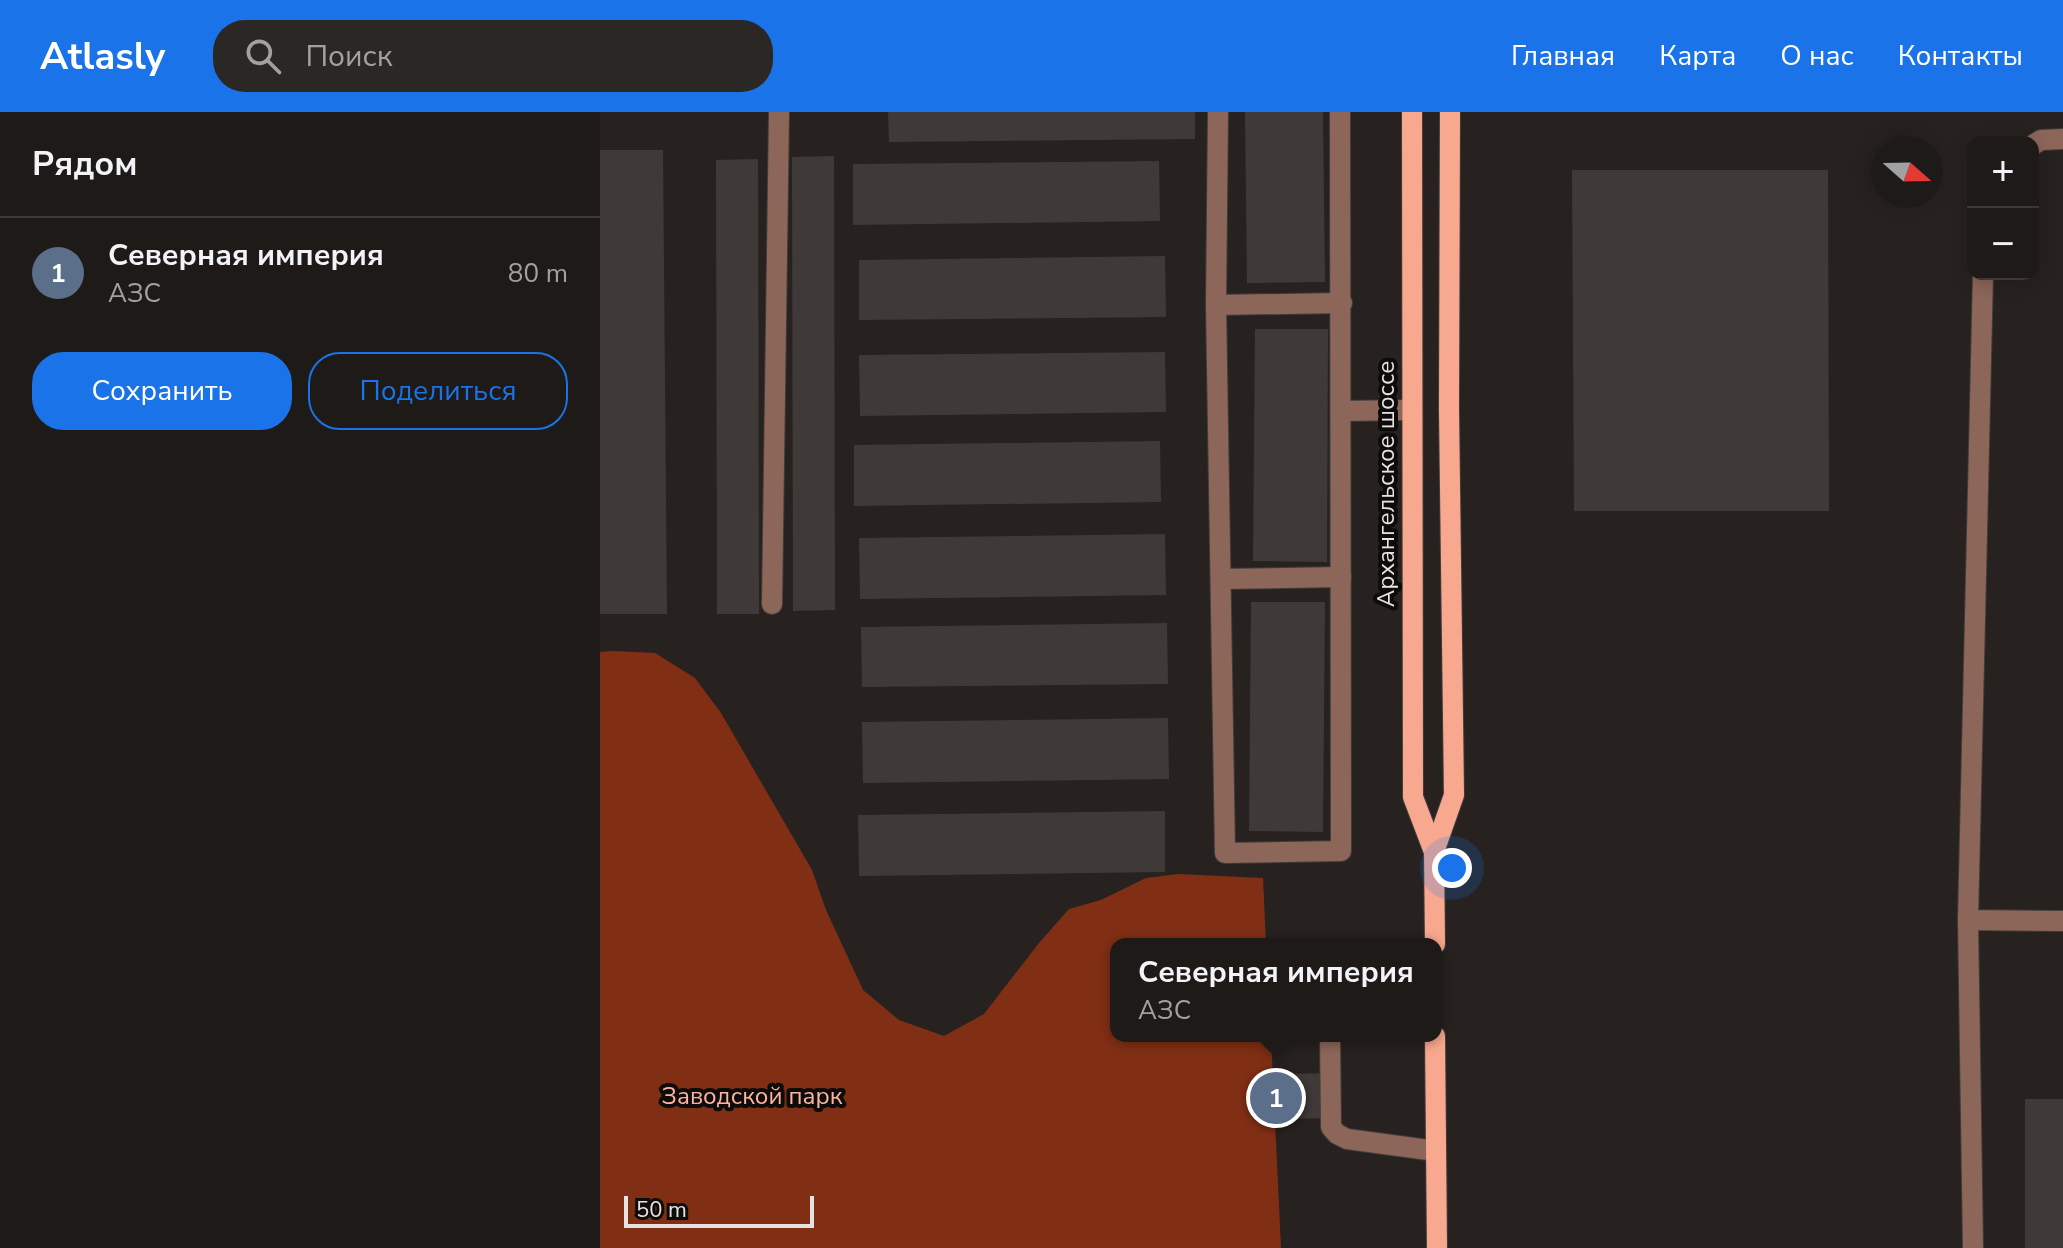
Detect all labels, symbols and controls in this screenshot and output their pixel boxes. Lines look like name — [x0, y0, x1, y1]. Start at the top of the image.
search box — [213, 20, 773, 92]
text: Atlasly — [40, 31, 165, 82]
icon: search — [241, 34, 285, 78]
text: Поиск — [305, 36, 393, 77]
text: Главная — [1511, 37, 1615, 75]
text: Карта — [1659, 37, 1736, 75]
text: О нас — [1780, 37, 1854, 75]
text: Контакты — [1898, 37, 2023, 75]
north arrow — [1871, 136, 1943, 208]
map controls — [1967, 136, 2039, 280]
button: + — [1967, 136, 2039, 208]
text: Рядом — [32, 141, 138, 187]
button: − — [1967, 208, 2039, 280]
text: Северная империя — [108, 235, 384, 276]
text: 1 — [50, 256, 66, 291]
text: 80 m — [508, 256, 568, 291]
text: АЗС — [108, 276, 161, 311]
button: Сохранить — [32, 352, 292, 430]
button: Поделиться — [308, 352, 568, 430]
street label: Архангельское шоссе — [1370, 361, 1402, 607]
your location — [1432, 848, 1472, 888]
popup — [1110, 938, 1442, 1042]
text: Северная империя — [1138, 952, 1414, 993]
text: АЗС — [1138, 993, 1191, 1028]
pin: 1 — [1250, 1068, 1302, 1128]
park label: Заводской парк — [662, 1080, 843, 1112]
scale bar — [624, 1192, 814, 1228]
text: 50 m — [636, 1195, 687, 1225]

